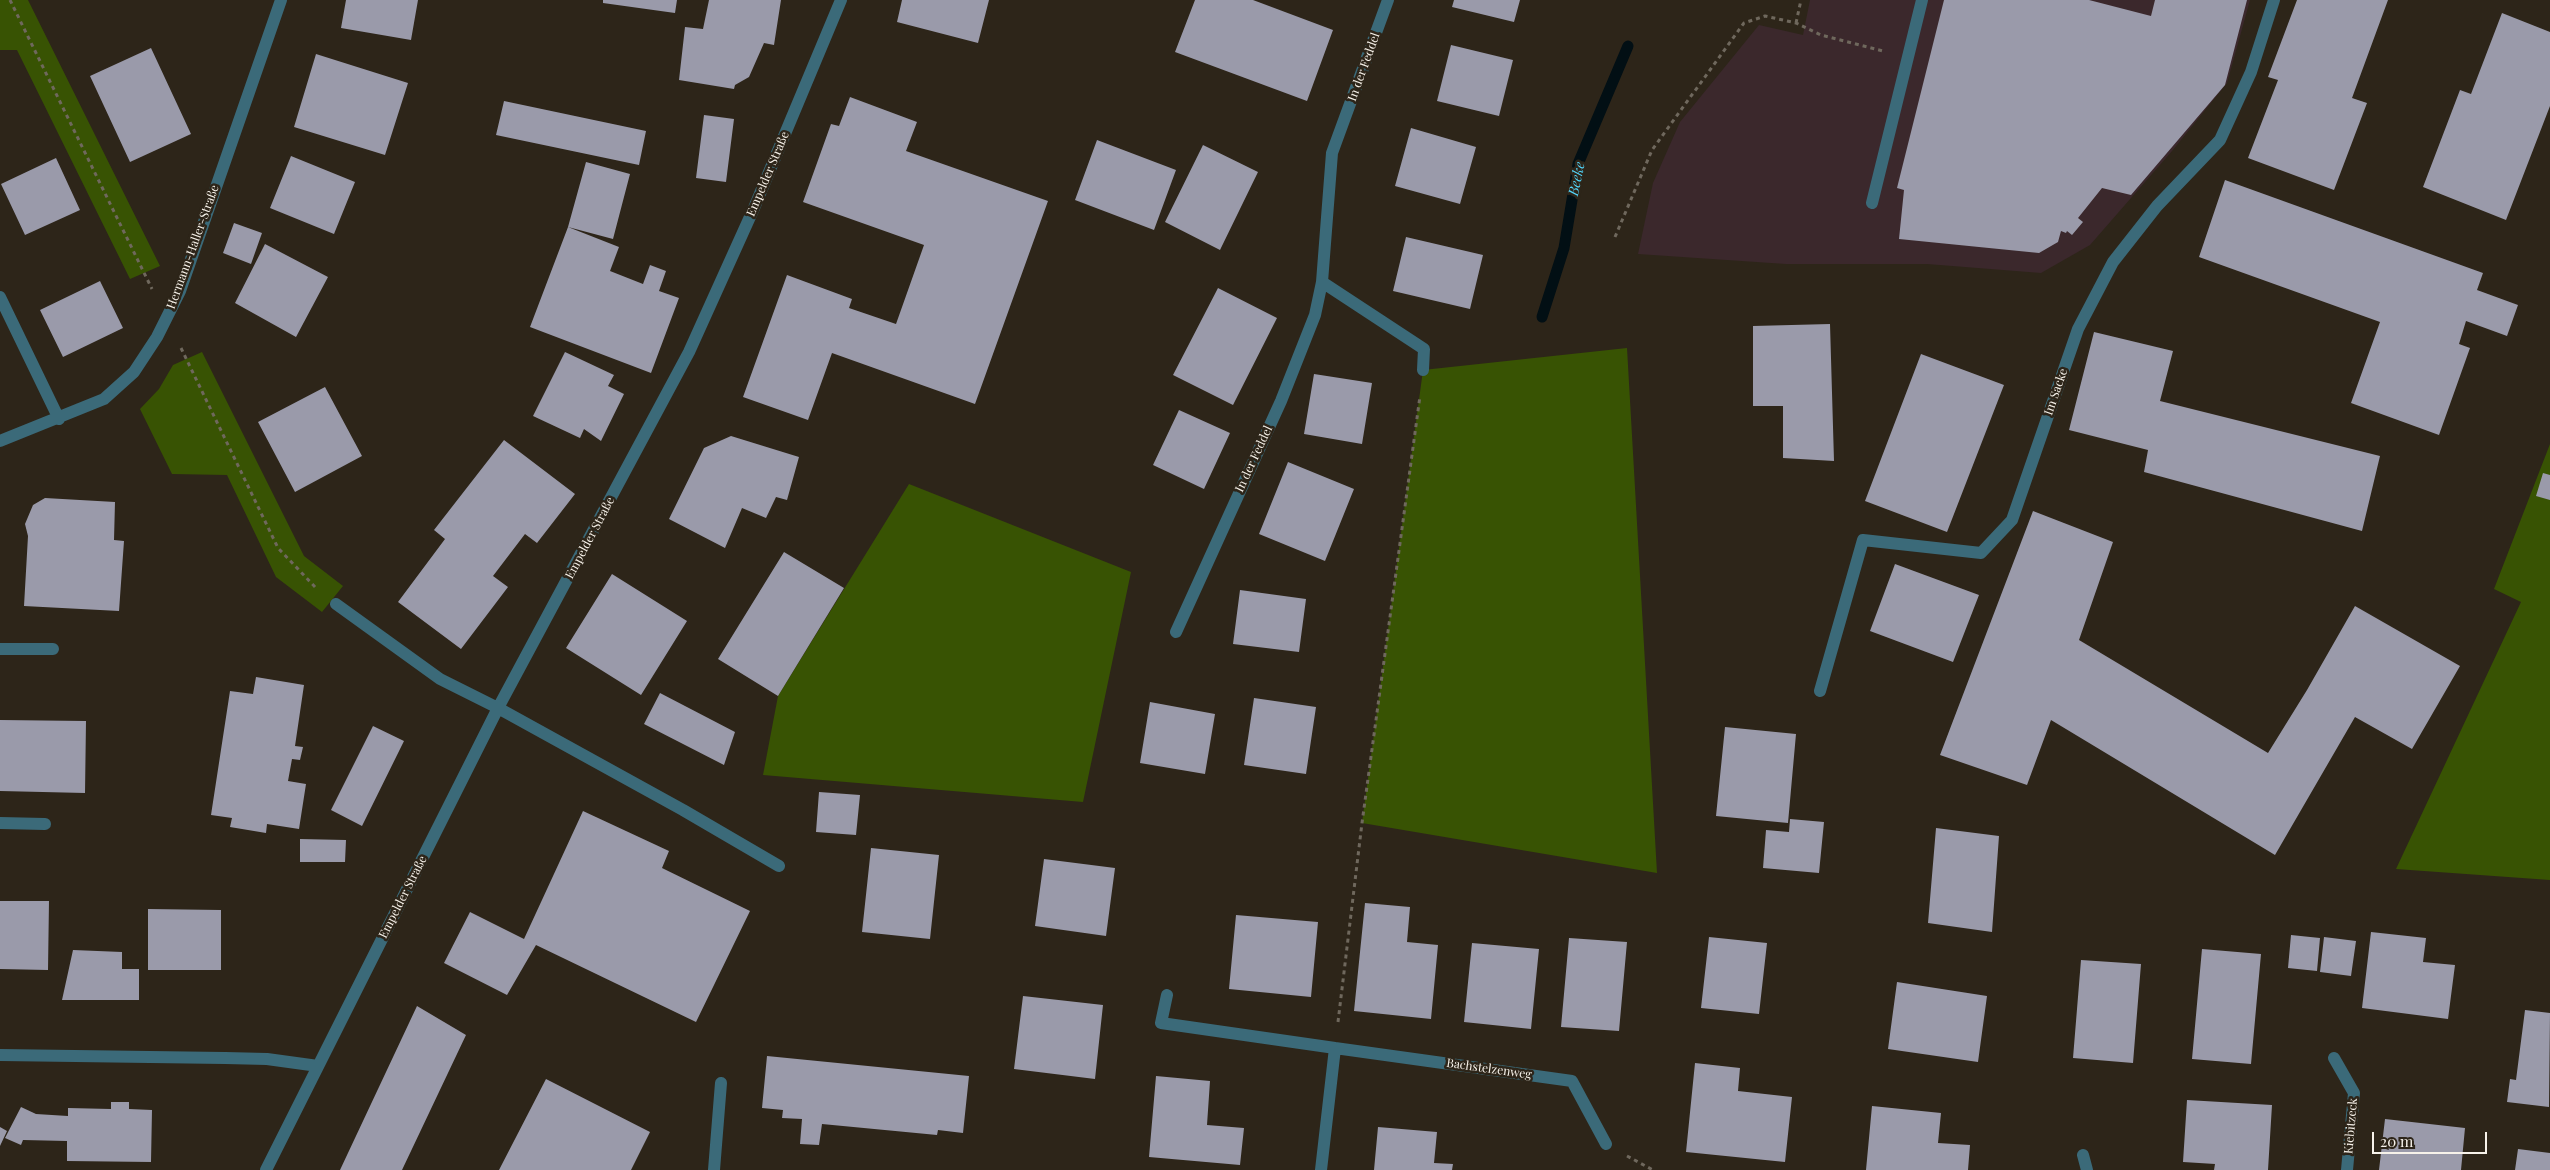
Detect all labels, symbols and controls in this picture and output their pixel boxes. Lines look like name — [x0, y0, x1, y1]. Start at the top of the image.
street label: In der Feddel — [1345, 31, 1383, 103]
street label: Empelder Straße — [744, 129, 792, 219]
water label: Beeke — [1565, 161, 1589, 197]
street label: Hermann-Haller-Straße — [164, 183, 222, 311]
street label: Im Sacke — [2041, 367, 2071, 417]
street label: In der Feddel — [1232, 423, 1276, 495]
street label: Empelder Straße — [562, 495, 618, 581]
street label: Empelder Straße — [376, 853, 430, 941]
street label: Bachstelzenweg — [1445, 1056, 1533, 1082]
street label: Kiebitzeck — [2341, 1097, 2361, 1155]
scale bar — [2375, 1122, 2490, 1154]
text: 20 m — [2380, 1131, 2413, 1151]

